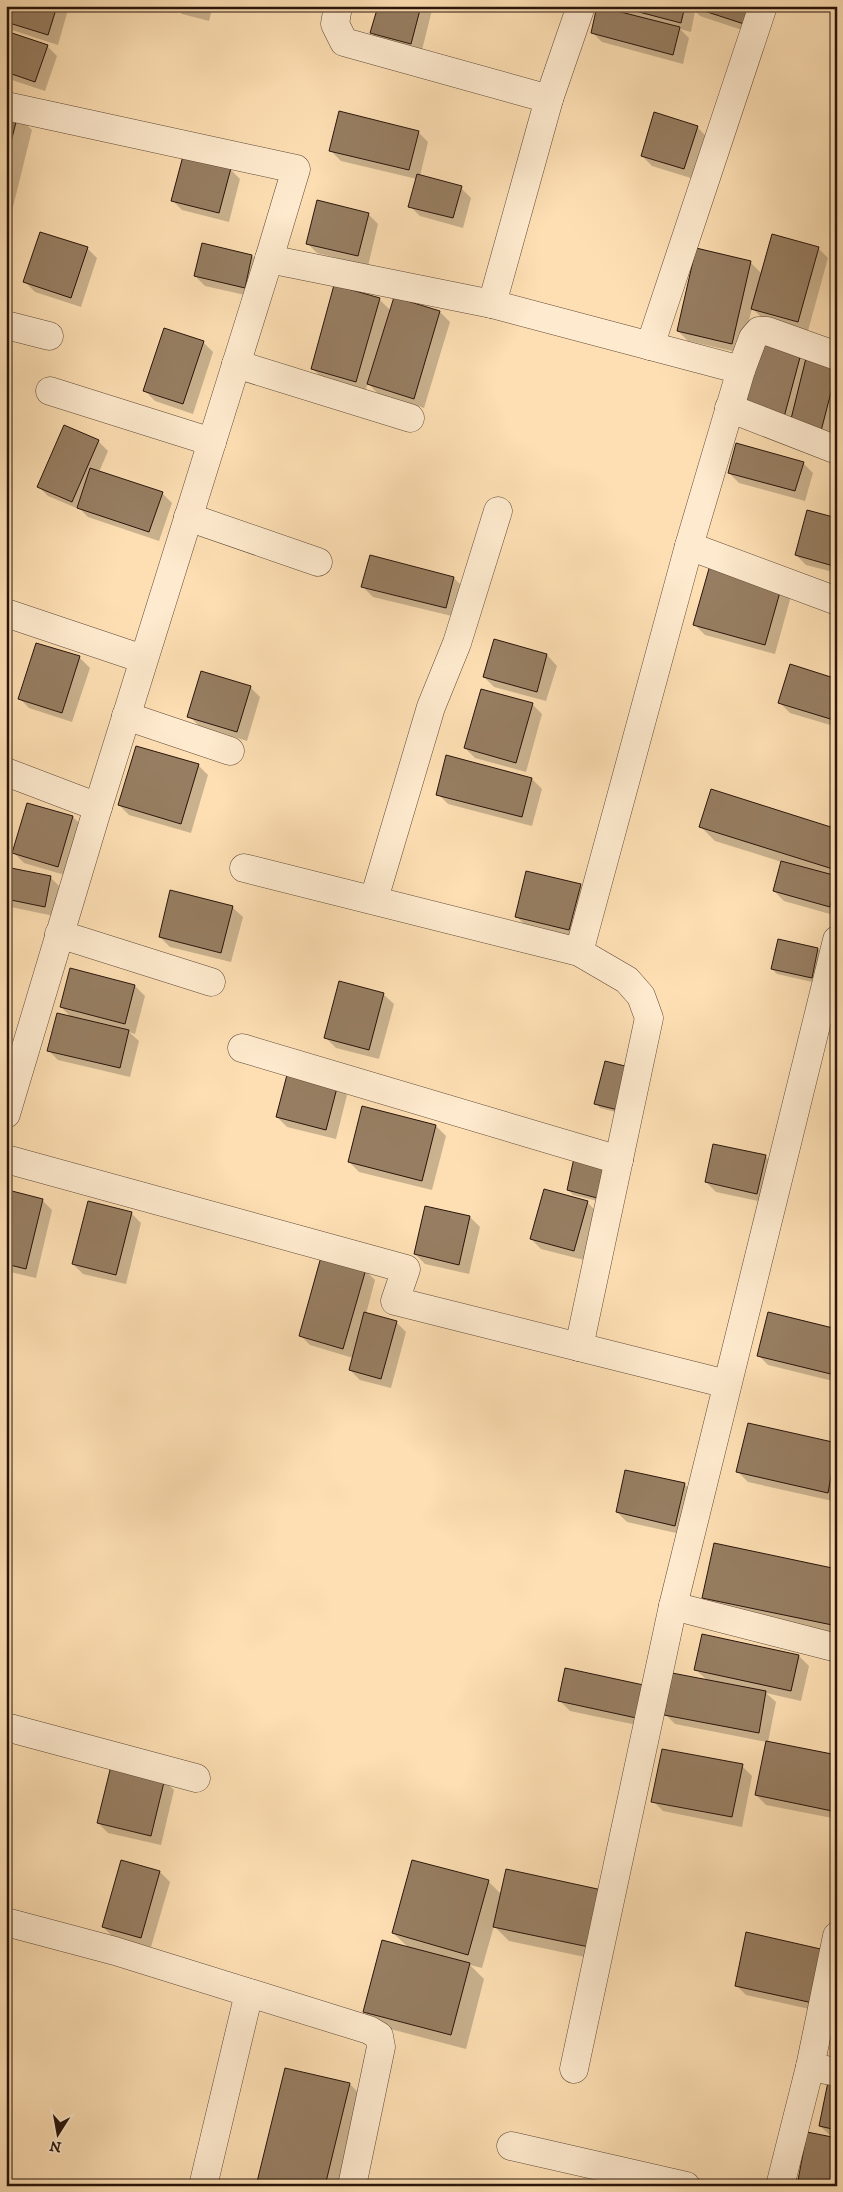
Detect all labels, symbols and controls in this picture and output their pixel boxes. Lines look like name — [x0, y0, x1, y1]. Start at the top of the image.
north arrow — [32, 2110, 82, 2160]
text: N — [48, 2136, 63, 2156]

